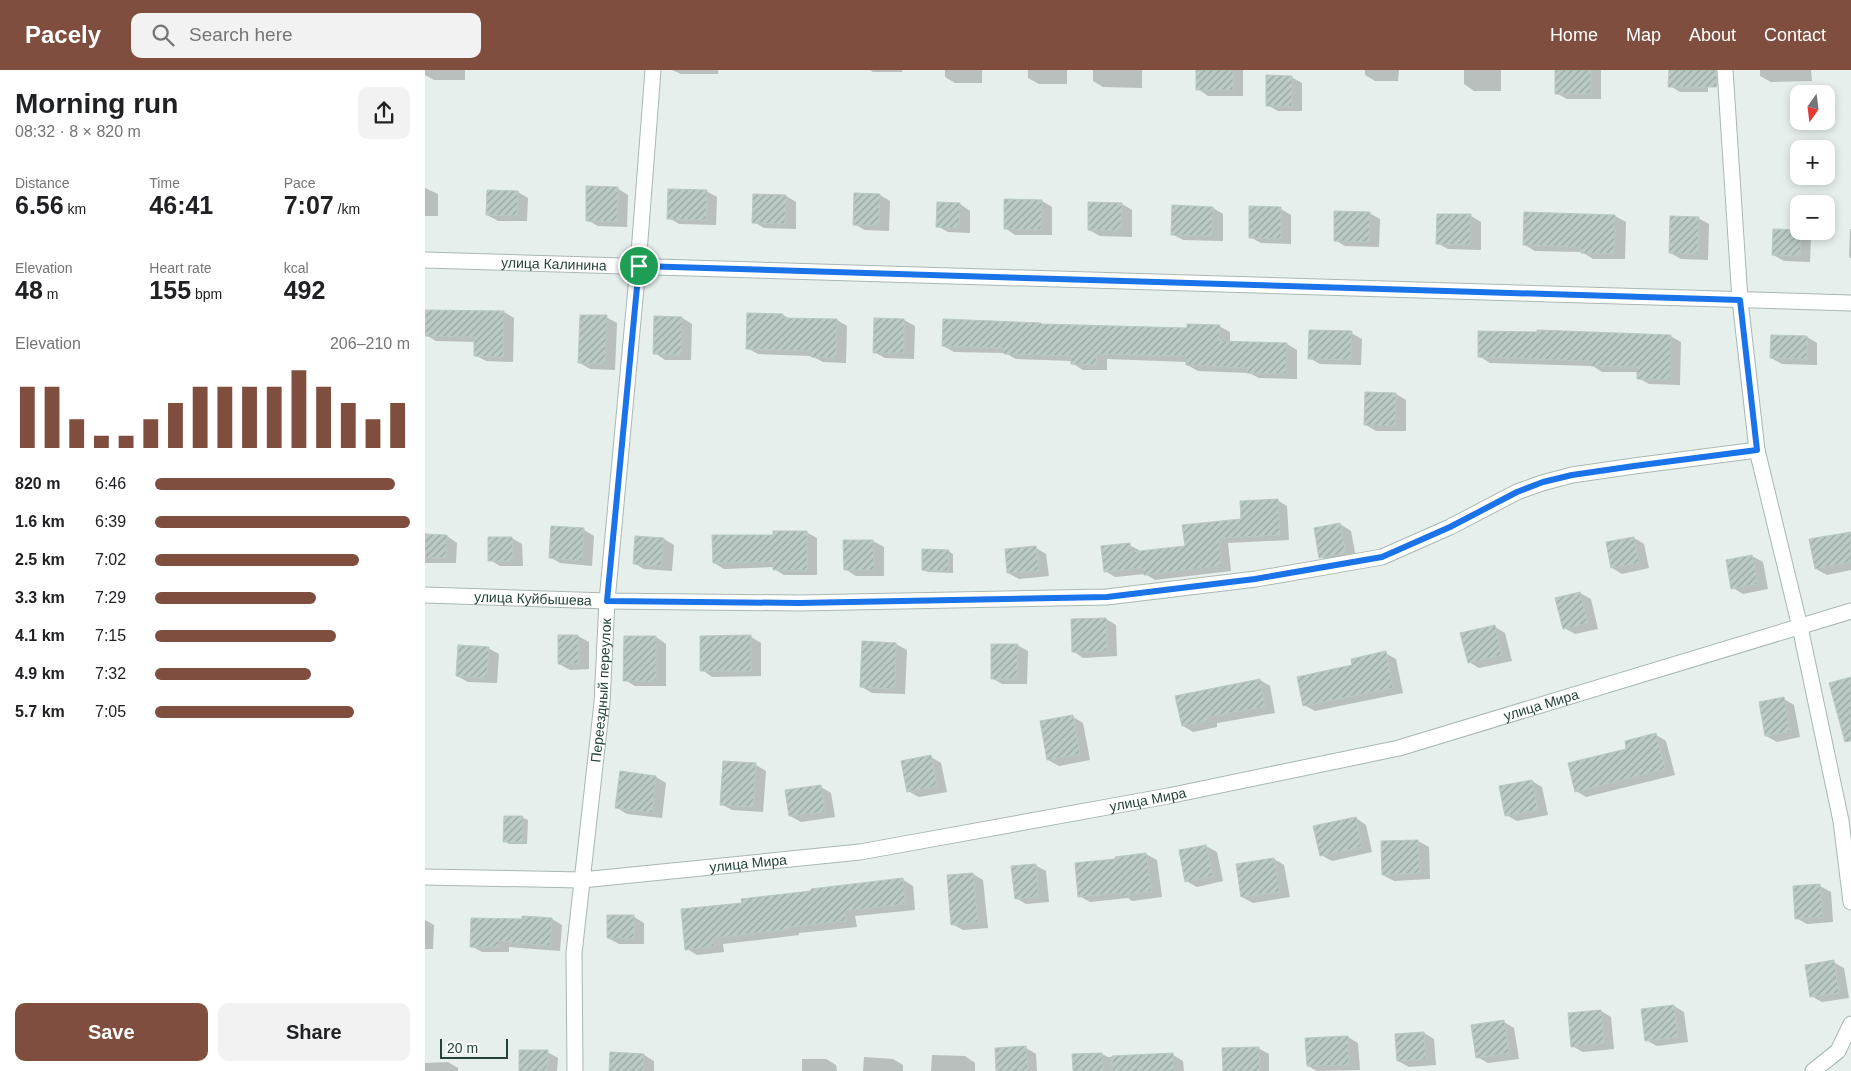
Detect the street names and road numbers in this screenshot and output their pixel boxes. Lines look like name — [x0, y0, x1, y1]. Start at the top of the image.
street label: улица Калинина — [501, 254, 607, 273]
street label: улица Куйбышева — [474, 589, 592, 608]
street label: Переездный переулок — [587, 617, 614, 763]
street label: улица Мира — [1502, 686, 1581, 724]
street label: улица Мира — [1108, 784, 1188, 814]
street label: улица Мира — [709, 851, 788, 875]

